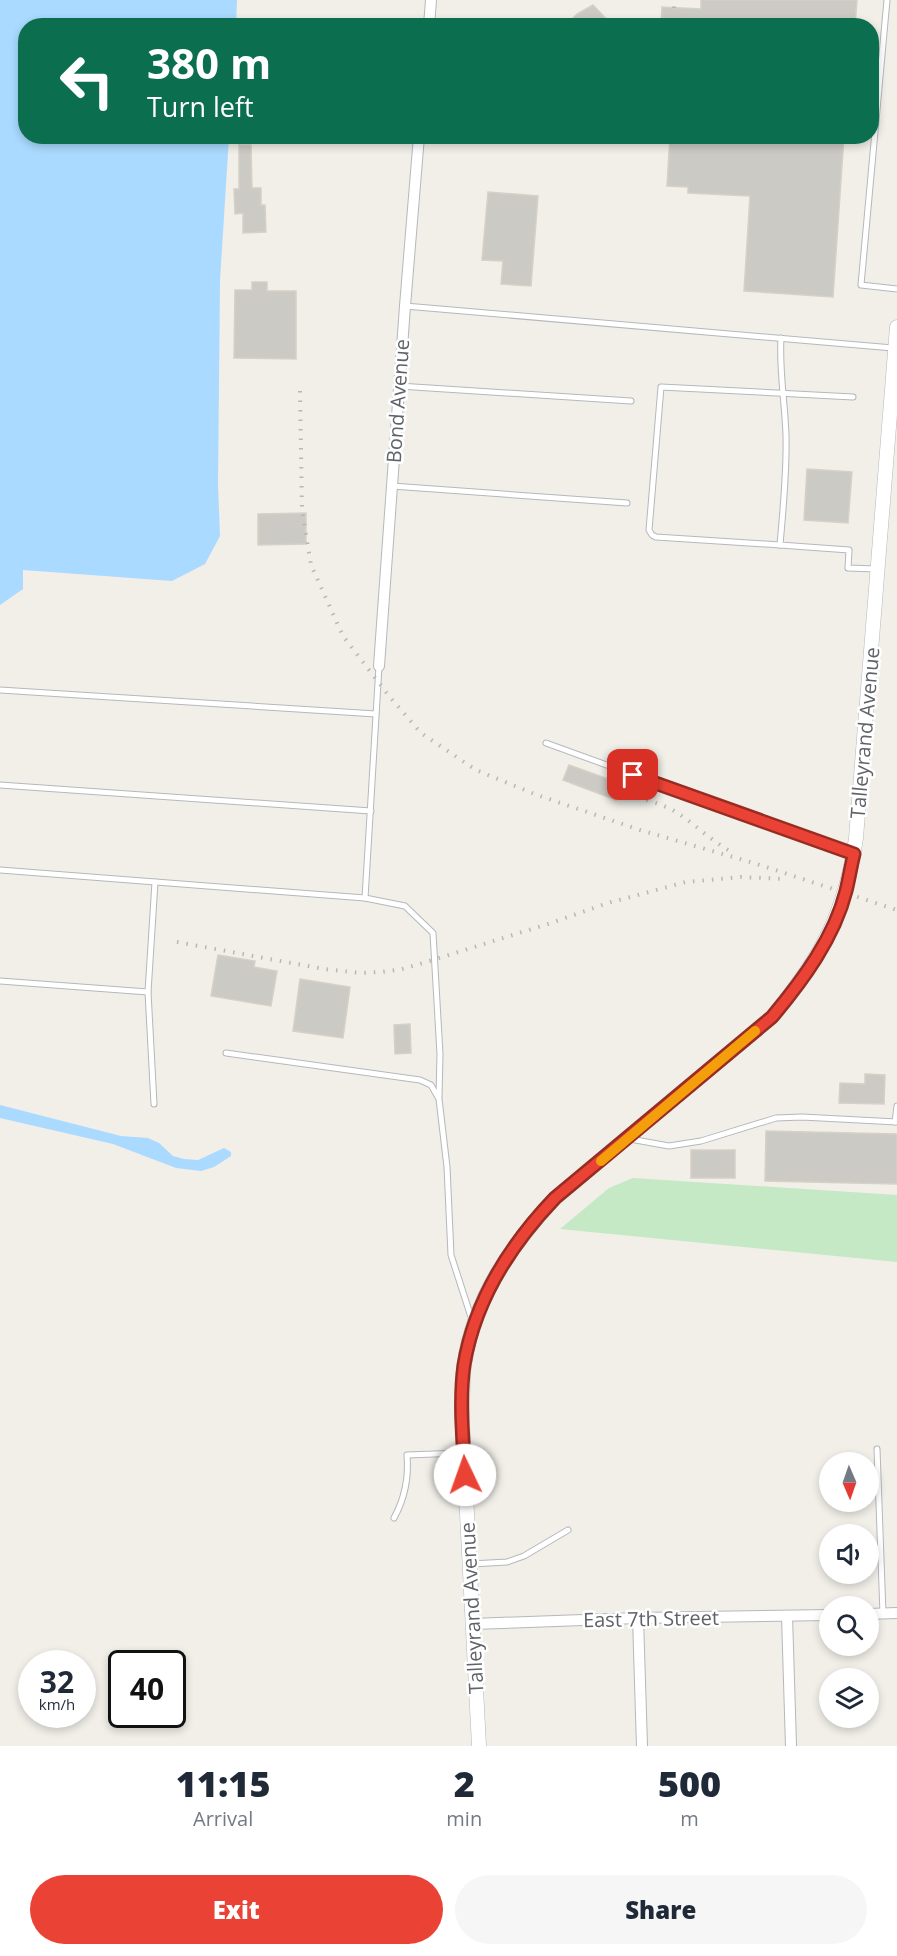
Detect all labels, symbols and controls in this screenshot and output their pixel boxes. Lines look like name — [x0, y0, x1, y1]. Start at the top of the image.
text: 380 m — [147, 34, 271, 91]
icon: left — [48, 42, 126, 120]
text: Turn left — [147, 88, 254, 125]
street label: Bond Avenue — [380, 338, 415, 464]
street label: Talleyrand Avenue — [844, 646, 885, 820]
pin — [607, 749, 658, 800]
icon: arrive — [616, 758, 649, 791]
position arrow — [433, 1443, 497, 1507]
north arrow — [819, 1452, 879, 1512]
map controls — [819, 1452, 879, 1728]
street label: Talleyrand Avenue — [454, 1521, 489, 1695]
button: sound — [819, 1524, 879, 1584]
button: search — [819, 1596, 879, 1656]
street label: East 7th Street — [583, 1604, 719, 1633]
speed limit sign: 40 — [108, 1650, 186, 1728]
text: 32 — [40, 1661, 74, 1702]
button: layers — [819, 1668, 879, 1728]
text: km/h — [39, 1694, 75, 1714]
text: 11:15 — [176, 1759, 271, 1808]
text: 2 — [454, 1759, 475, 1808]
text: 500 — [658, 1759, 721, 1808]
text: Arrival — [193, 1805, 253, 1832]
text: min — [446, 1805, 482, 1832]
text: m — [680, 1805, 699, 1832]
button: Exit — [30, 1875, 443, 1944]
button: Share — [455, 1875, 867, 1944]

